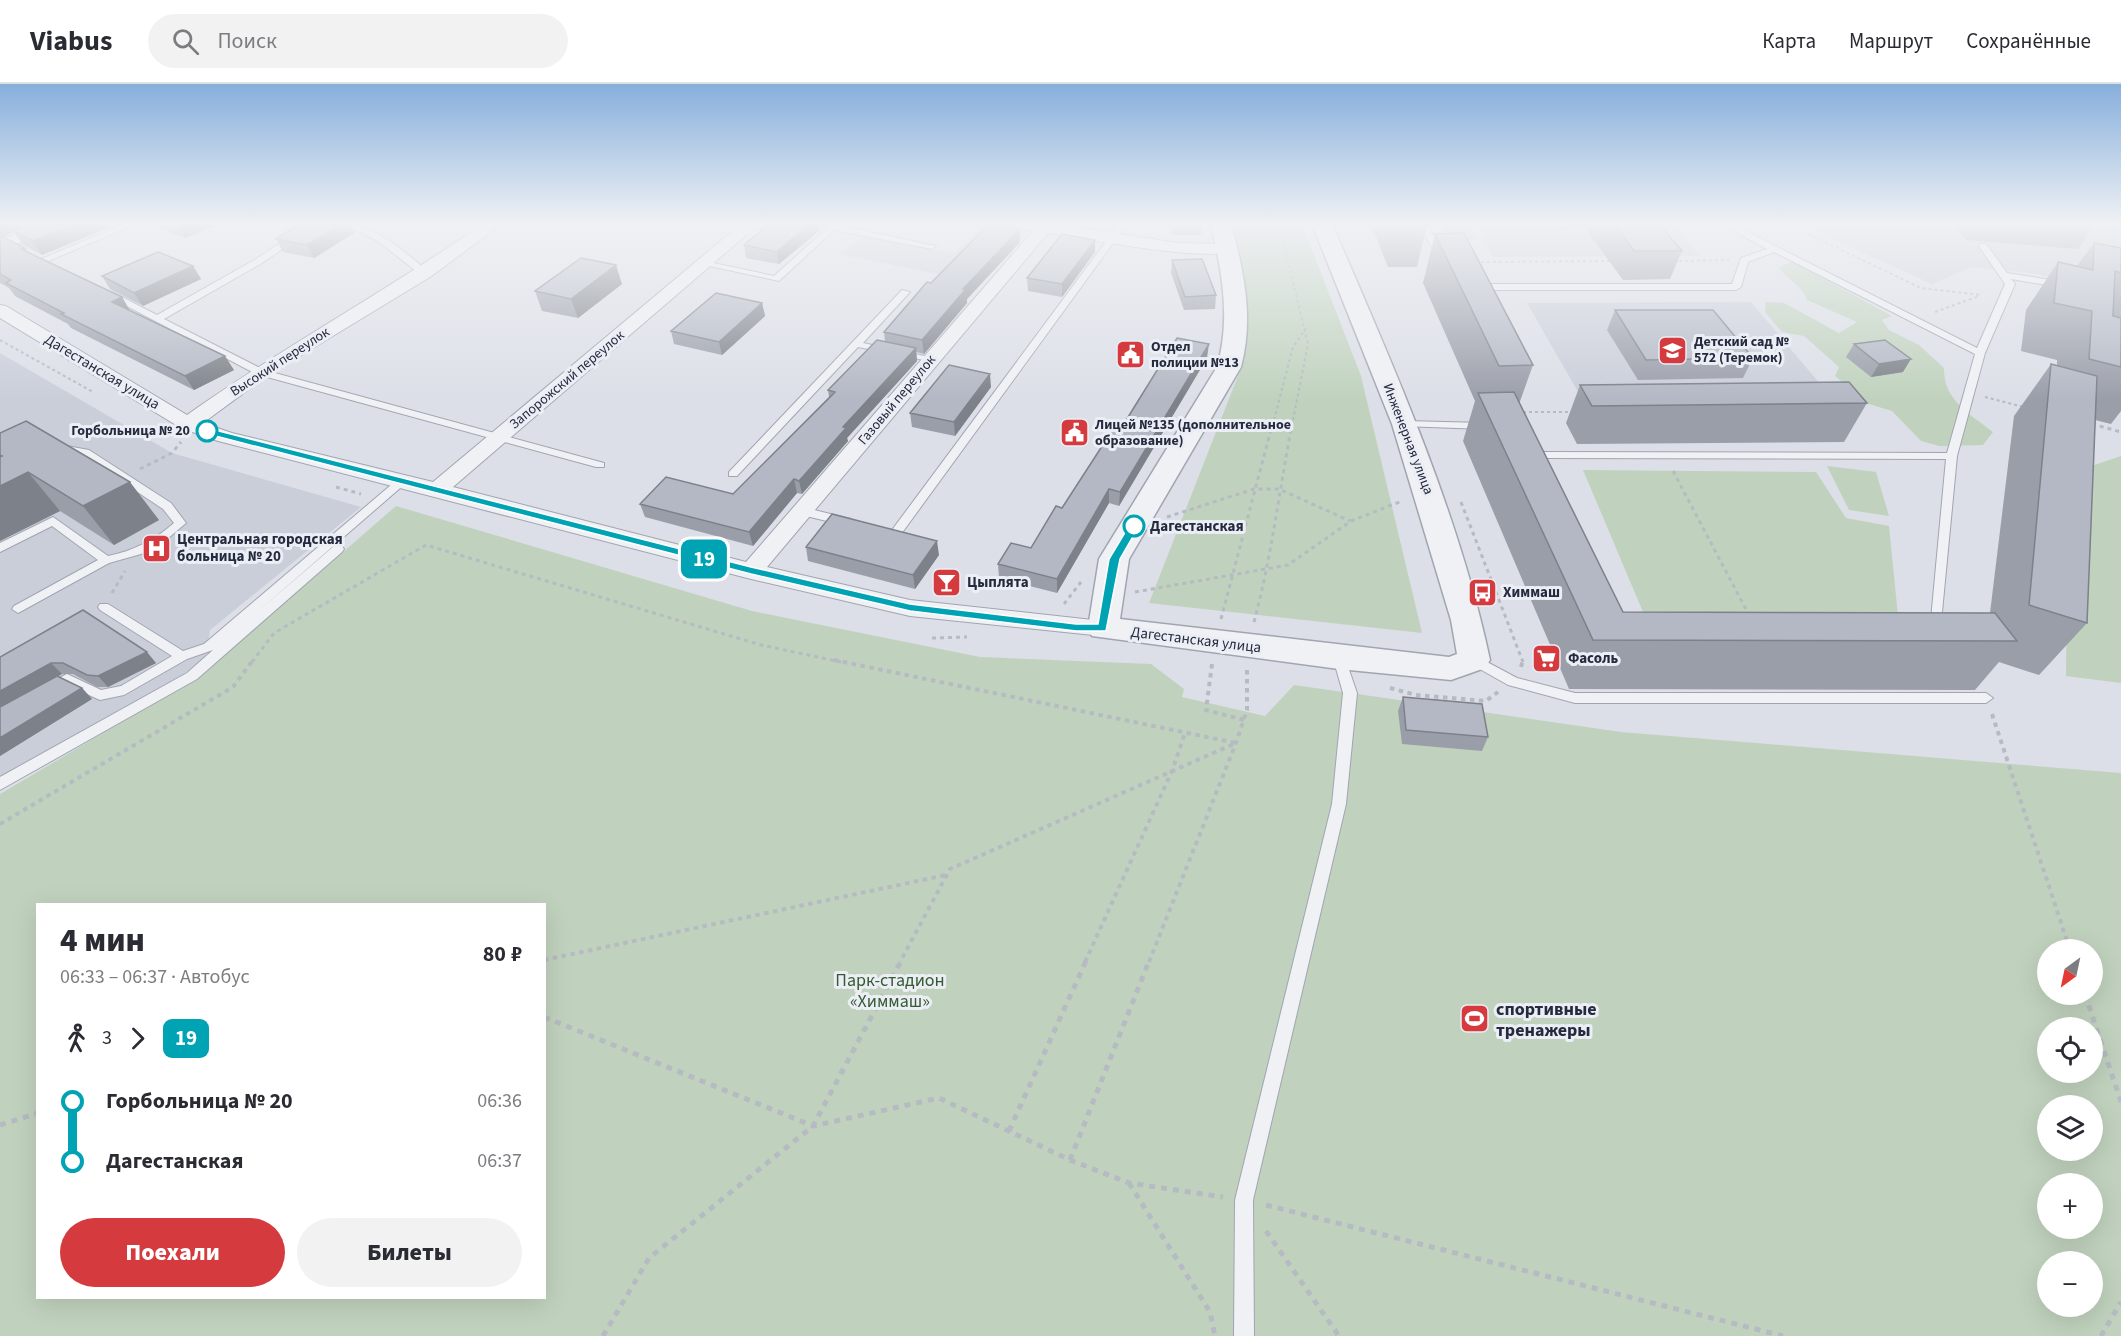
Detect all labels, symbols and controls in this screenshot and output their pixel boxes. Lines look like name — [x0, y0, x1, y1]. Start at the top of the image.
search box — [148, 14, 568, 68]
text: Viabus — [30, 21, 112, 61]
icon: search — [169, 25, 202, 58]
text: Поиск — [217, 25, 277, 57]
text: Карта — [1762, 26, 1816, 56]
text: Маршрут — [1849, 26, 1933, 56]
text: Сохранённые — [1966, 26, 2091, 56]
street label: Высокий переулок — [226, 322, 334, 402]
street label: Запорожский переулок — [505, 326, 629, 434]
street label: Дагестанская улица — [40, 329, 164, 415]
place label: Детский сад № 572 (Теремок) — [1694, 332, 1789, 368]
school or university icon: Детский сад № 572 (Теремок) — [1657, 334, 1689, 366]
place label: Отдел полиции №13 — [1151, 337, 1239, 373]
public building icon: Отдел полиции №13 — [1114, 339, 1146, 371]
street label: Газовый переулок — [853, 351, 941, 449]
street label: Инженерная улица — [1378, 381, 1438, 497]
place label: Лицей №135 (дополнительное образование) — [1094, 415, 1291, 451]
public building icon: Лицей №135 (дополнительное образование) — [1058, 417, 1090, 449]
marker: Горбольница № 20 — [196, 420, 218, 442]
place label: Горбольница № 20 — [71, 421, 190, 441]
marker: Дагестанская — [1123, 515, 1145, 537]
place label: Дагестанская — [1150, 516, 1244, 537]
place label: Центральная городская больница № 20 — [177, 529, 343, 567]
hospital icon: Центральная городская больница № 20 — [140, 532, 172, 564]
line badge: 19 — [677, 540, 731, 578]
text: 19 — [693, 544, 715, 574]
bar icon: Цыплята — [930, 566, 962, 598]
place label: Цыплята — [967, 572, 1029, 593]
bus stop icon: Химмаш — [1466, 576, 1498, 608]
place label: Химмаш — [1503, 582, 1560, 603]
street label: Дагестанская улица — [1130, 622, 1262, 658]
supermarket icon: Фасоль — [1531, 642, 1563, 674]
place label: Фасоль — [1568, 648, 1619, 669]
text: 4 мин — [60, 917, 145, 964]
text: 80 ₽ — [483, 938, 522, 970]
north arrow — [2037, 939, 2103, 1005]
map controls — [2037, 939, 2103, 1317]
text: 06:33 – 06:37 · Автобус — [60, 963, 250, 991]
park label: Парк-стадион «Химмаш» — [835, 968, 945, 1014]
place label: спортивные тренажеры — [1496, 997, 1597, 1043]
sports icon: спортивные тренажеры — [1459, 1003, 1491, 1035]
button: locate — [2037, 1017, 2103, 1083]
icon: walk — [60, 1022, 93, 1055]
icon: forward — [121, 1022, 154, 1055]
text: 19 — [175, 1023, 197, 1053]
text: 3 — [102, 1024, 112, 1052]
text: Горбольница № 20 — [106, 1085, 293, 1117]
text: 06:36 — [477, 1087, 522, 1115]
button: layers — [2037, 1095, 2103, 1161]
text: Дагестанская — [106, 1145, 243, 1177]
text: 06:37 — [477, 1147, 522, 1175]
button: + — [2037, 1173, 2103, 1239]
button: Поехали — [60, 1218, 285, 1287]
button: Билеты — [297, 1218, 522, 1287]
button: − — [2037, 1251, 2103, 1317]

